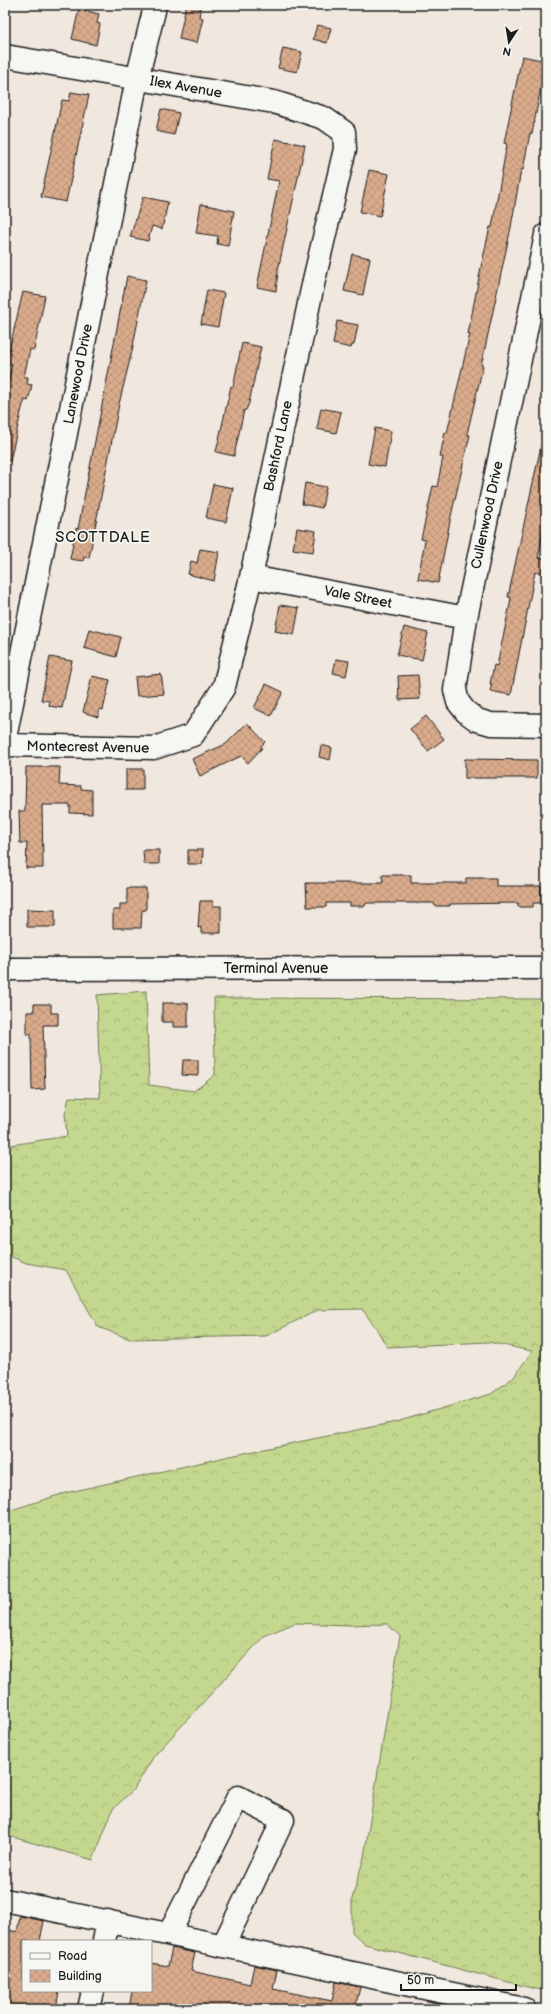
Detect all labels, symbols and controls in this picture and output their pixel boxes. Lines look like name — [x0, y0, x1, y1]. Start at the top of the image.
north arrow — [489, 22, 529, 62]
text: N — [502, 44, 512, 59]
street label: Ilex Avenue — [149, 72, 223, 102]
street label: Lanewood Drive — [60, 322, 96, 426]
street label: Bashford Lane — [260, 399, 296, 493]
street label: Cullenwood Drive — [467, 459, 507, 571]
district label: SCOTTDALE — [55, 528, 151, 547]
street label: Vale Street — [323, 582, 394, 612]
street label: Montecrest Avenue — [27, 737, 149, 757]
street label: Terminal Avenue — [224, 960, 328, 977]
legend — [22, 1940, 152, 1992]
text: Road — [58, 1949, 87, 1964]
scale bar — [401, 1966, 516, 1992]
text: Building — [58, 1969, 102, 1984]
text: 50 m — [407, 1973, 434, 1988]

